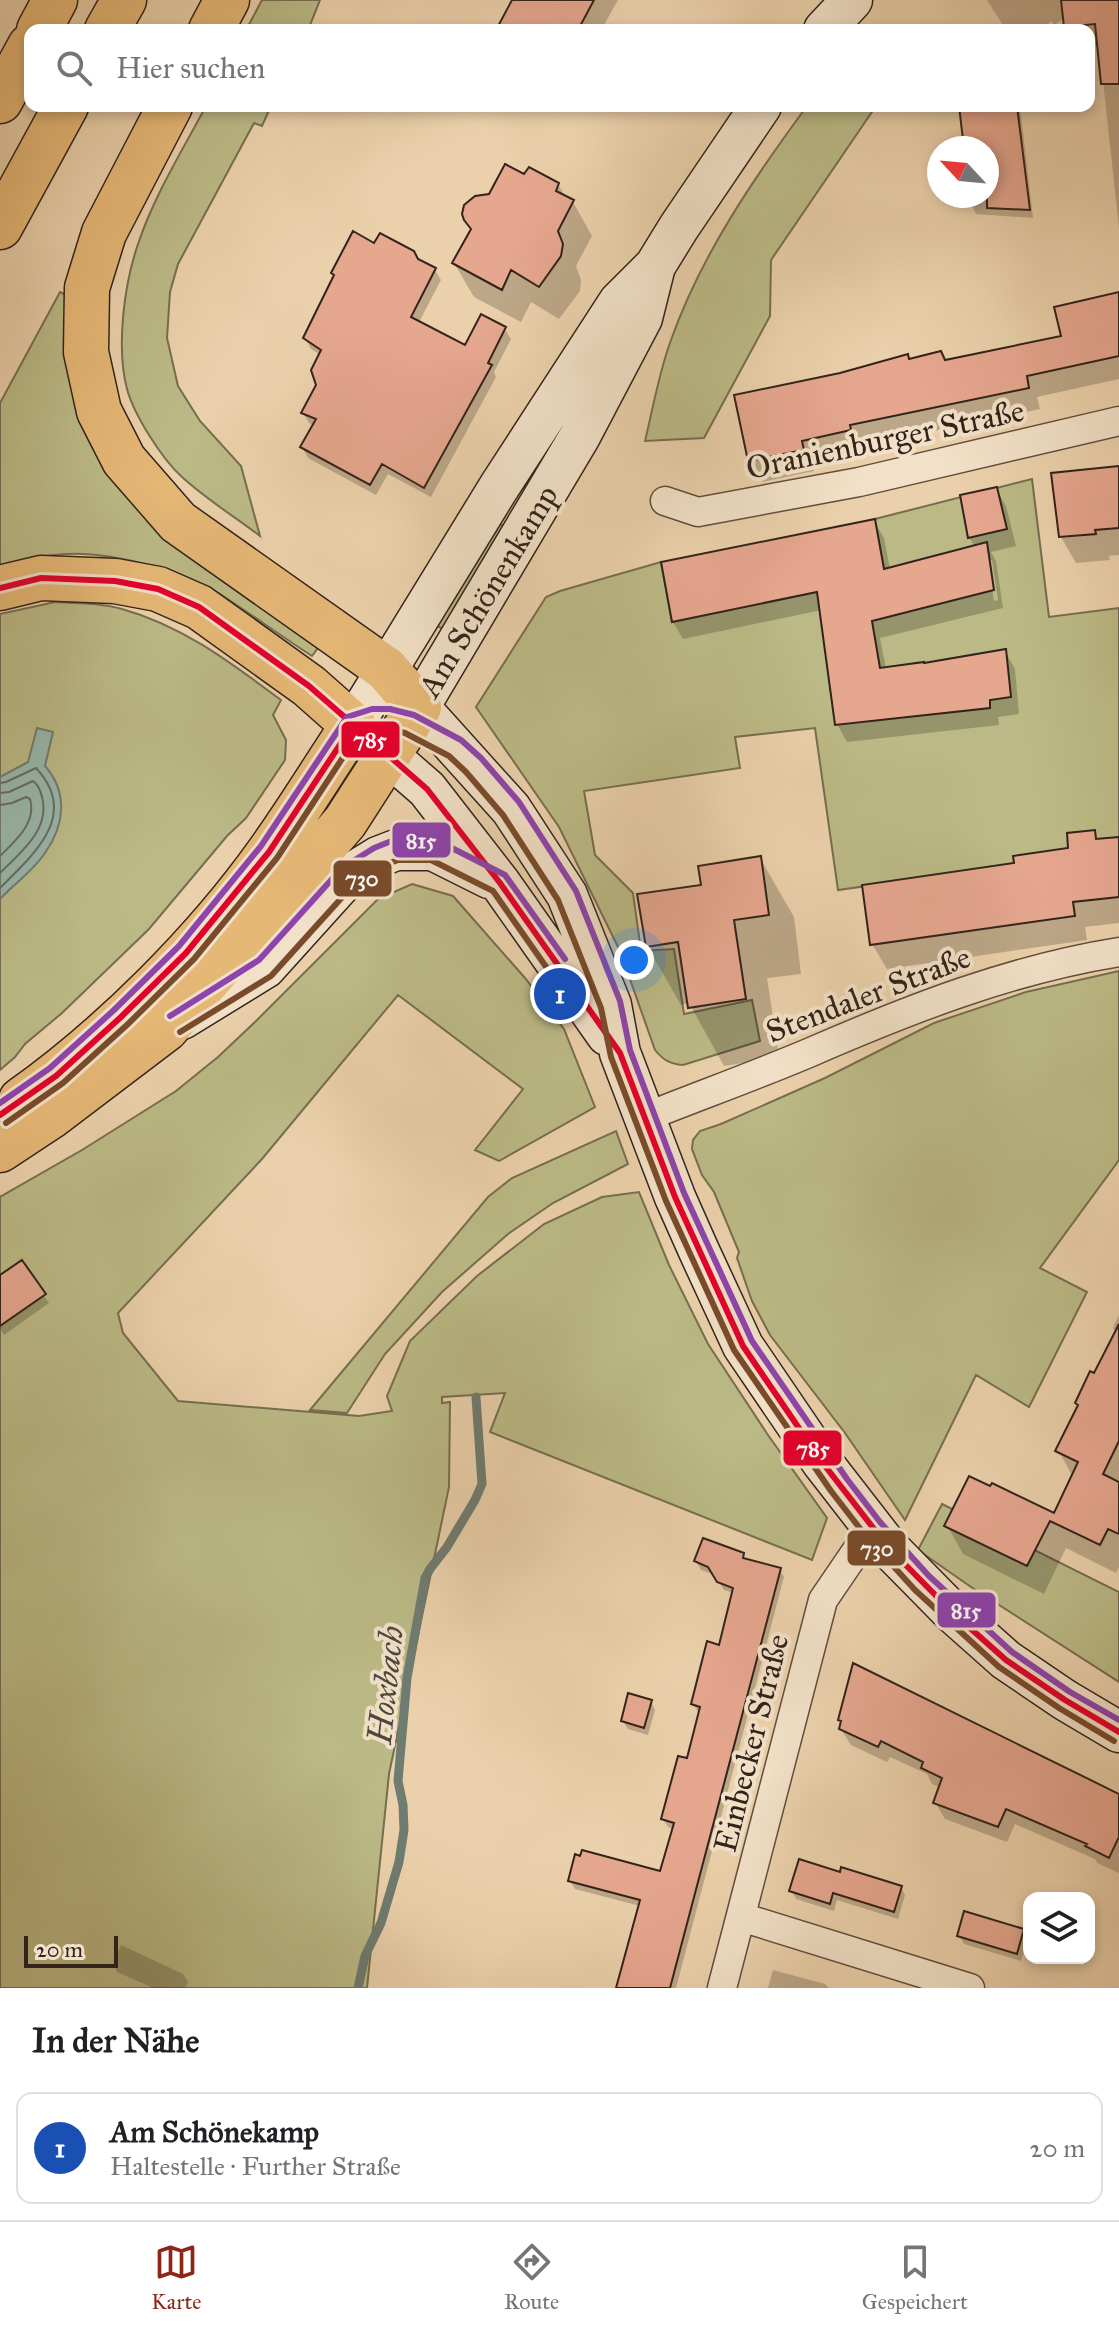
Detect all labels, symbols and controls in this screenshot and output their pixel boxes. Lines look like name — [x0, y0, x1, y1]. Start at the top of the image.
search box — [24, 24, 1095, 112]
icon: search — [52, 46, 96, 90]
text: Hier suchen — [116, 50, 265, 86]
north arrow — [927, 136, 999, 208]
street label: Oranienburger Straße — [743, 391, 1028, 488]
street label: Am Schönenkamp — [409, 478, 567, 706]
line badge: 785 — [340, 720, 401, 759]
text: 785 — [353, 726, 388, 753]
line badge: 815 — [391, 821, 452, 859]
text: 815 — [406, 827, 437, 854]
line badge: 730 — [332, 859, 393, 898]
text: 730 — [345, 865, 379, 892]
street label: Stendaler Straße — [760, 938, 976, 1051]
your location — [614, 940, 654, 980]
pin: 1 — [534, 964, 586, 1024]
line badge: 785 — [782, 1429, 843, 1467]
text: 785 — [796, 1435, 831, 1462]
line badge: 730 — [846, 1529, 907, 1567]
text: 730 — [860, 1535, 894, 1562]
line badge: 815 — [936, 1591, 997, 1629]
text: 815 — [951, 1597, 982, 1624]
water label: Hoxbach — [359, 1624, 412, 1747]
street label: Einbecker Straße — [706, 1630, 797, 1856]
map controls — [1023, 1892, 1095, 1964]
button: layers — [1023, 1892, 1095, 1964]
scale bar — [24, 1932, 118, 1968]
text: 20 m — [36, 1936, 83, 1963]
text: In der Nähe — [32, 2020, 199, 2061]
text: Am Schönekamp — [110, 2114, 319, 2150]
text: 1 — [55, 2132, 65, 2164]
text: 20 m — [1030, 2132, 1085, 2164]
text: Haltestelle · Further Straße — [110, 2150, 401, 2182]
tab: Karte — [151, 2240, 201, 2315]
tab: Route — [504, 2240, 559, 2315]
tab: Gespeichert — [862, 2240, 968, 2315]

